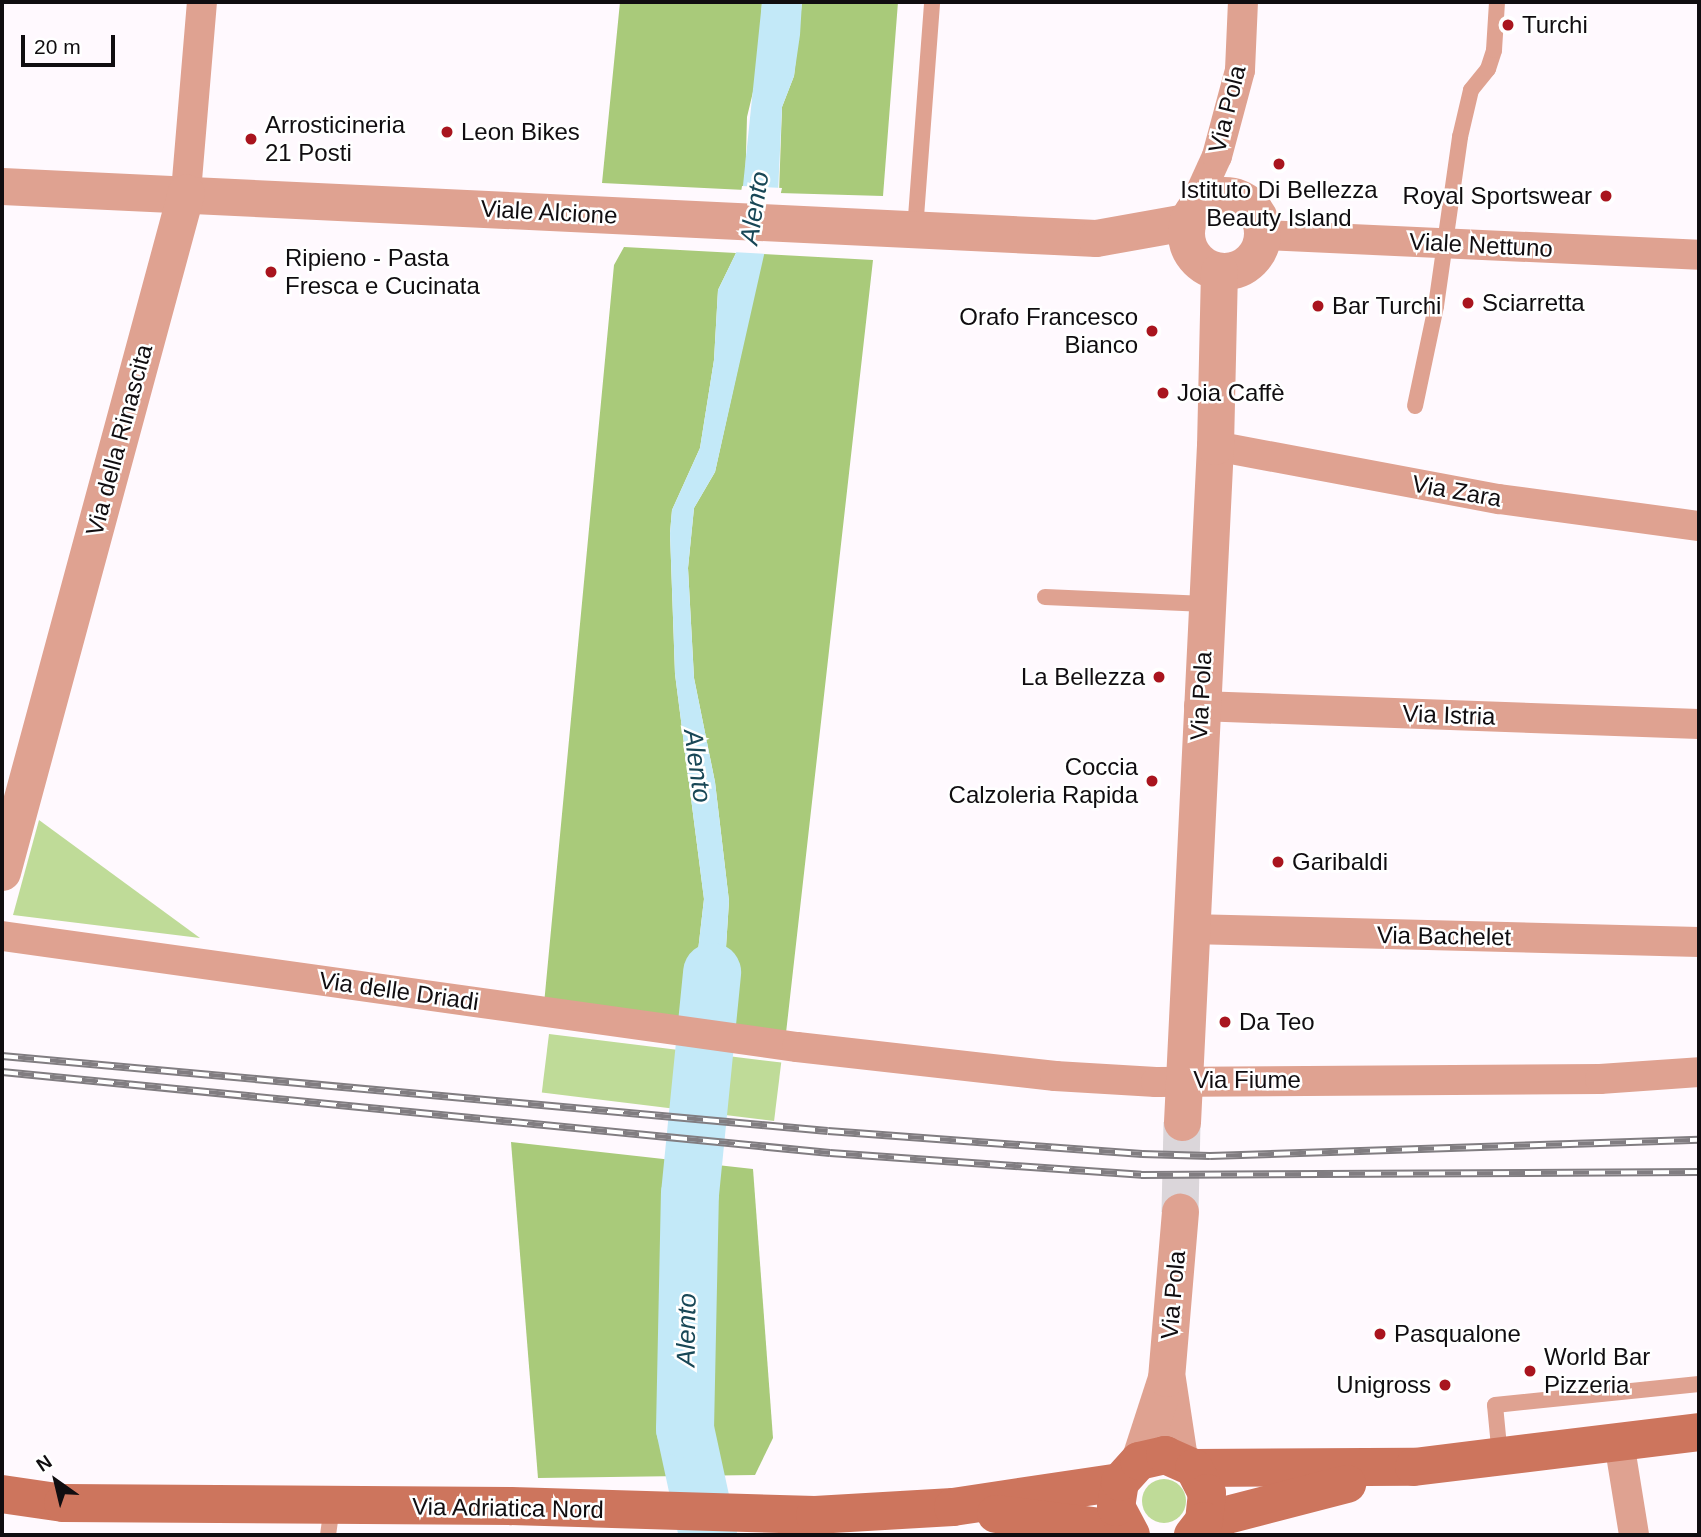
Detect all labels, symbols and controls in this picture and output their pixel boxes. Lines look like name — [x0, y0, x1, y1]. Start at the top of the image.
place label: Turchi — [1522, 11, 1588, 39]
marker: Turchi — [1500, 17, 1516, 33]
scale bar — [24, 21, 119, 65]
text: 20 m — [34, 35, 81, 58]
street label: Via Pola — [1202, 62, 1252, 156]
place label: Arrosticineria 21 Posti — [265, 111, 405, 167]
place label: Leon Bikes — [461, 118, 580, 146]
marker: Leon Bikes — [439, 124, 455, 140]
marker: Arrosticineria 21 Posti — [243, 131, 259, 147]
marker: Istituto Di Bellezza Beauty Island — [1271, 156, 1287, 172]
water label: Alento — [734, 169, 776, 247]
place label: Istituto Di Bellezza Beauty Island — [1180, 176, 1378, 232]
place label: Royal Sportswear — [1403, 182, 1592, 210]
marker: Royal Sportswear — [1598, 188, 1614, 204]
street label: Viale Alcione — [479, 194, 619, 230]
street label: Viale Nettuno — [1409, 227, 1553, 263]
place label: Ripieno - Pasta Fresca e Cucinata — [285, 244, 480, 300]
marker: Ripieno - Pasta Fresca e Cucinata — [263, 264, 279, 280]
place label: Sciarretta — [1482, 289, 1585, 317]
place label: Bar Turchi — [1332, 292, 1442, 320]
marker: Sciarretta — [1460, 295, 1476, 311]
marker: Bar Turchi — [1310, 298, 1326, 314]
place label: Orafo Francesco Bianco — [959, 303, 1138, 359]
marker: Orafo Francesco Bianco — [1144, 323, 1160, 339]
street label: Via della Rinascita — [80, 341, 158, 539]
place label: Joia Caffè — [1177, 379, 1285, 407]
marker: Joia Caffè — [1155, 385, 1171, 401]
street label: Via Zara — [1410, 469, 1504, 513]
street label: Via Pola — [1184, 651, 1218, 741]
place label: La Bellezza — [1021, 663, 1145, 691]
marker: La Bellezza — [1151, 669, 1167, 685]
street label: Via Istria — [1402, 699, 1496, 731]
water label: Alento — [676, 727, 718, 805]
place label: Coccia Calzoleria Rapida — [949, 753, 1138, 809]
marker: Coccia Calzoleria Rapida — [1144, 773, 1160, 789]
place label: Garibaldi — [1292, 848, 1388, 876]
marker: Garibaldi — [1270, 854, 1286, 870]
street label: Via Bachelet — [1377, 920, 1511, 952]
street label: Via delle Driadi — [317, 966, 481, 1016]
place label: Da Teo — [1239, 1008, 1315, 1036]
marker: Da Teo — [1217, 1014, 1233, 1030]
street label: Via Fiume — [1193, 1066, 1301, 1094]
street label: Via Pola — [1155, 1249, 1191, 1341]
water label: Alento — [671, 1293, 703, 1367]
place label: Pasqualone — [1394, 1320, 1521, 1348]
marker: Pasqualone — [1372, 1326, 1388, 1342]
place label: World Bar Pizzeria — [1544, 1343, 1650, 1399]
marker: World Bar Pizzeria — [1522, 1363, 1538, 1379]
place label: Unigross — [1336, 1371, 1431, 1399]
marker: Unigross — [1437, 1377, 1453, 1393]
north arrow — [21, 1446, 91, 1516]
text: N — [32, 1451, 56, 1476]
street label: Via Adriatica Nord — [411, 1492, 605, 1524]

